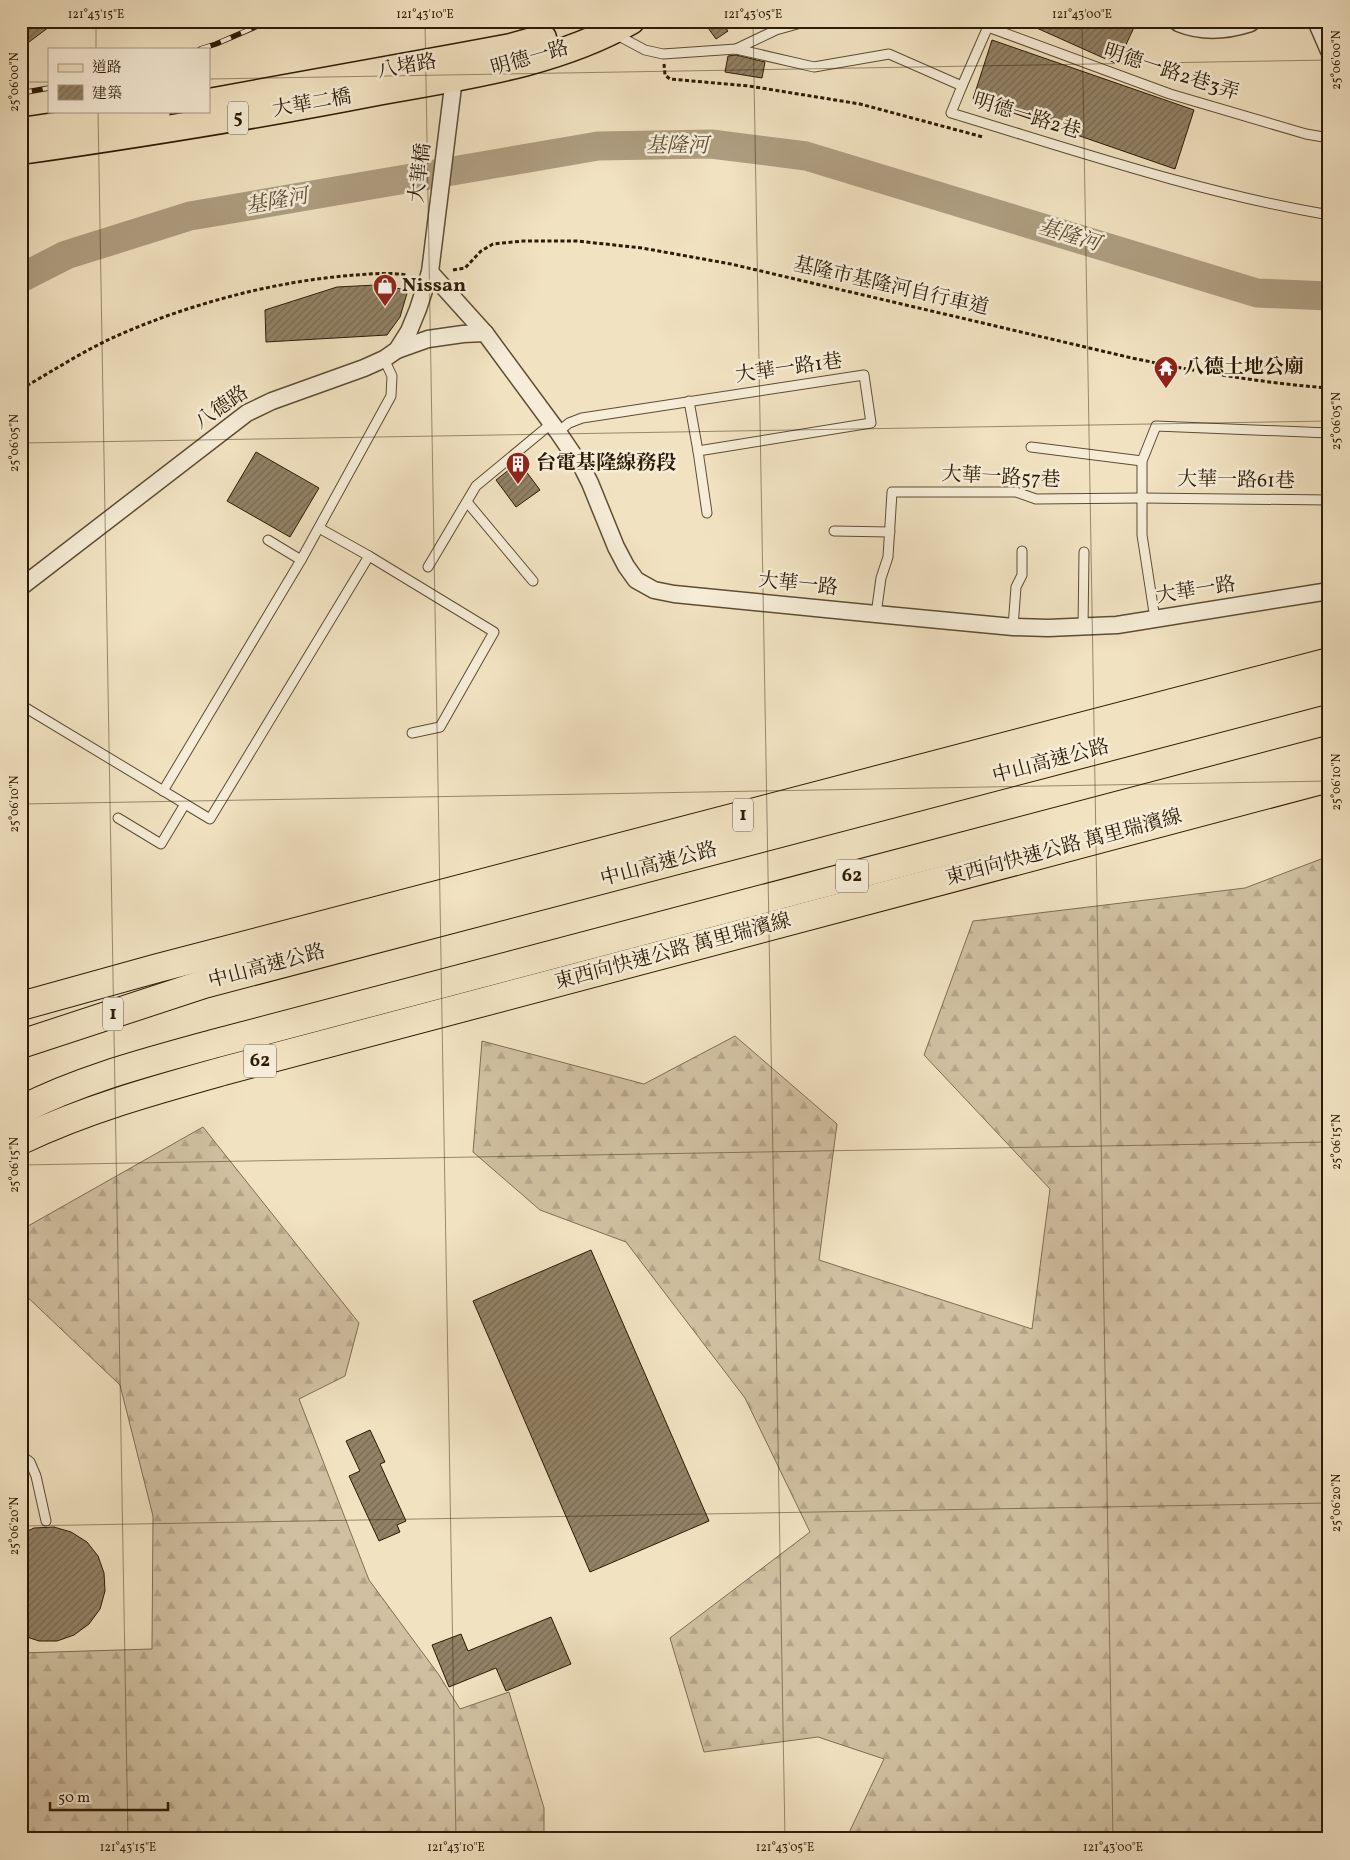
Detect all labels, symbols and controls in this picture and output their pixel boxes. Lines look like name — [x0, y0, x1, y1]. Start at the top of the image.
text: 121°43'15"E — [68, 7, 124, 23]
text: 121°43'10"E — [396, 7, 454, 23]
text: 121°43'05"E — [724, 7, 782, 23]
text: 121°43'00"E — [1052, 7, 1112, 23]
text: 25°06'00"N — [1329, 30, 1345, 90]
street label: 明德一路 — [488, 35, 572, 83]
street label: 明德一路2巷3弄 — [1100, 38, 1242, 108]
legend — [48, 48, 210, 112]
street label: 八堵路 — [375, 48, 439, 86]
text: 25°06'00"N — [7, 52, 23, 112]
text: 道路 — [92, 58, 122, 79]
street label: 大華二橋 — [270, 83, 354, 125]
text: 建築 — [92, 84, 122, 105]
street label: 明德一路2巷 — [970, 87, 1084, 147]
road number: 5 — [228, 102, 248, 134]
water label: 基隆河 — [646, 132, 712, 161]
street label: 大華橋 — [403, 142, 439, 204]
water label: 基隆河 — [243, 182, 314, 222]
water label: 基隆河 — [1035, 213, 1107, 260]
street label: 基隆市基隆河自行車道 — [790, 251, 992, 323]
place label: Nissan — [402, 272, 466, 300]
shop icon: Nissan — [372, 273, 398, 307]
street label: 大華一路1巷 — [734, 348, 844, 390]
place label: 八德土地公廟 — [1184, 354, 1304, 382]
temple icon: 八德土地公廟 — [1153, 355, 1179, 389]
street label: 八德路 — [189, 380, 255, 436]
text: 25°06'05"N — [1329, 392, 1345, 450]
text: 25°06'05"N — [7, 414, 23, 472]
place label: 台電基隆線務段 — [536, 450, 676, 478]
building icon: 台電基隆線務段 — [505, 451, 531, 485]
street label: 大華一路57巷 — [941, 461, 1061, 495]
street label: 大華一路61巷 — [1177, 466, 1295, 496]
street label: 大華一路 — [757, 567, 839, 603]
street label: 大華一路 — [1154, 571, 1238, 611]
street label: 中山高速公路 — [989, 733, 1113, 791]
text: 25°06'10"N — [1329, 753, 1345, 810]
text: 25°06'10"N — [7, 775, 23, 832]
road number: 1 — [733, 798, 753, 832]
street label: 東西向快速公路 萬里瑞濱線 — [943, 803, 1185, 893]
street label: 中山高速公路 — [597, 836, 721, 894]
road number: 62 — [836, 859, 868, 892]
street label: 東西向快速公路 萬里瑞濱線 — [552, 907, 794, 997]
street label: 中山高速公路 — [205, 938, 329, 996]
road number: 1 — [103, 998, 123, 1030]
road number: 62 — [244, 1044, 276, 1078]
text: 25°06'15"N — [1329, 1114, 1345, 1170]
text: 25°06'15"N — [7, 1137, 23, 1193]
text: 25°06'20"N — [1329, 1474, 1345, 1532]
text: 25°06'20"N — [7, 1497, 23, 1555]
scale bar — [50, 1780, 168, 1812]
text: 50 m — [58, 1788, 90, 1809]
text: 121°43'15"E — [100, 1840, 156, 1856]
text: 121°43'10"E — [427, 1840, 485, 1856]
text: 121°43'05"E — [756, 1840, 814, 1856]
text: 121°43'00"E — [1083, 1840, 1143, 1856]

